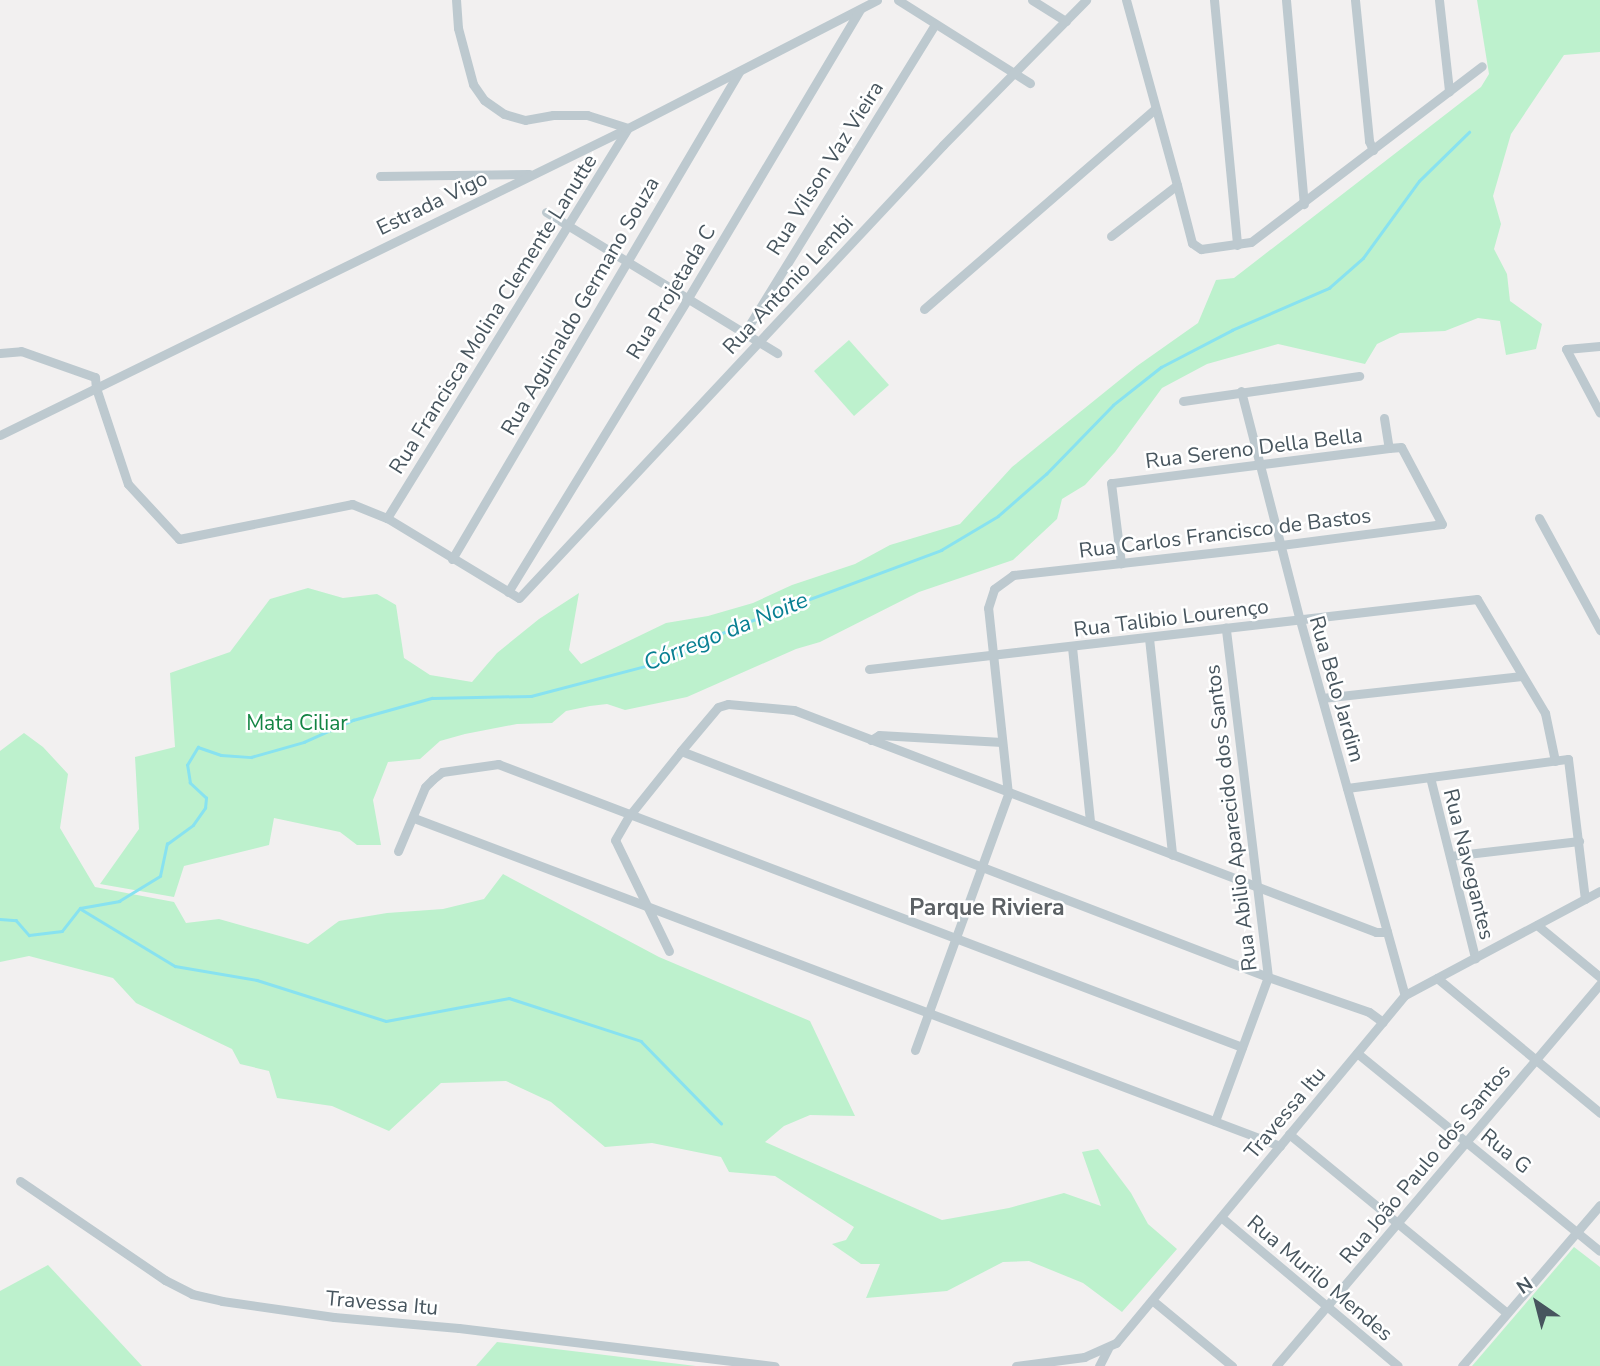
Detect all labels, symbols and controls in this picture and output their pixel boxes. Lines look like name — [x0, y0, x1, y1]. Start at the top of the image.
street label: Rua Vilson Vaz Vieira — [761, 76, 889, 260]
street label: Rua Francisca Molina Clemente Lanutte — [384, 150, 602, 478]
street label: Estrada Vigo — [373, 165, 491, 241]
street label: Rua Aguinaldo Germano Souza — [496, 172, 664, 440]
street label: Rua Antonio Lembi — [717, 211, 859, 359]
street label: Rua Projetada C — [621, 220, 721, 364]
street label: Rua Sereno Della Bella — [1144, 422, 1364, 474]
street label: Rua Carlos Francisco de Bastos — [1077, 503, 1373, 563]
water label: Córrego da Noite — [640, 586, 812, 678]
street label: Rua Talibio Lourenço — [1072, 594, 1270, 642]
street label: Rua Belo Jardim — [1304, 613, 1370, 765]
street label: Rua Abilio Aparecido dos Santos — [1200, 663, 1262, 973]
park label: Mata Ciliar — [246, 710, 348, 736]
street label: Rua Navegantes — [1438, 786, 1500, 942]
district label: Parque Riviera — [909, 894, 1065, 922]
street label: Rua João Paulo dos Santos — [1334, 1059, 1516, 1269]
street label: Travessa Itu — [1239, 1062, 1331, 1164]
street label: Rua G — [1476, 1123, 1536, 1179]
street label: Rua Murilo Mendes — [1242, 1210, 1398, 1346]
north arrow — [1502, 1268, 1572, 1338]
text: N — [1512, 1271, 1538, 1301]
street label: Travessa Itu — [325, 1286, 439, 1320]

